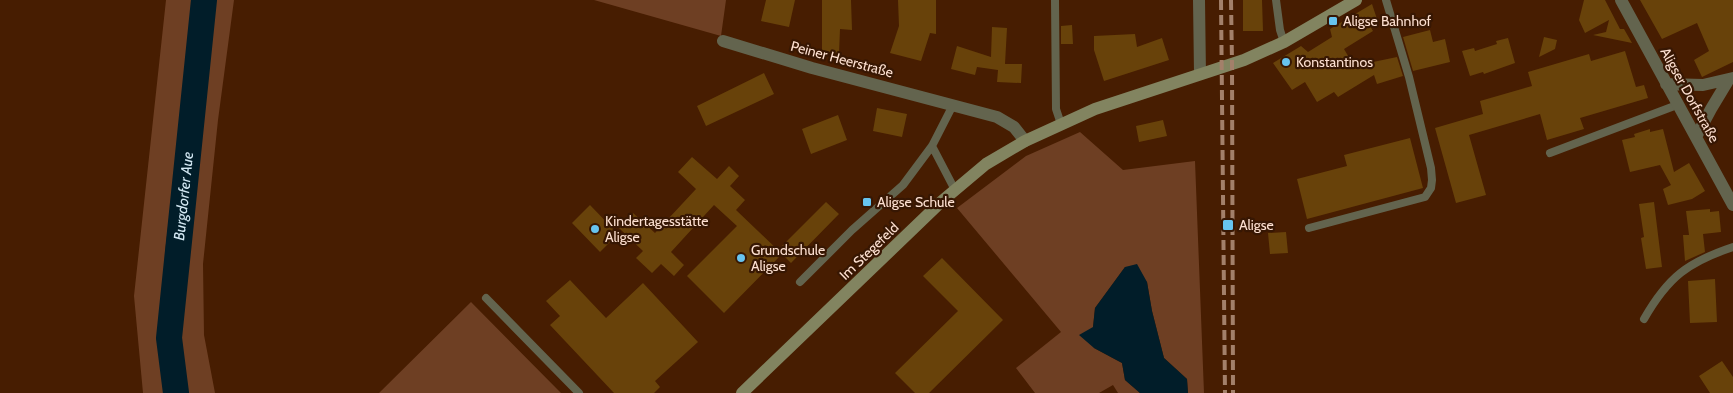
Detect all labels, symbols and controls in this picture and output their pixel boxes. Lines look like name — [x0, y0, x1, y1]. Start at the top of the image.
place label: Aligse Bahnhof — [1343, 12, 1432, 30]
marker: Aligse Bahnhof — [1327, 15, 1339, 27]
street label: Peiner Heerstraße — [789, 37, 895, 81]
street label: Aligser Dorfstraße — [1656, 44, 1724, 146]
place label: Konstantinos — [1296, 53, 1373, 71]
marker: Konstantinos — [1280, 56, 1292, 68]
water label: Burgdorfer Aue — [170, 151, 197, 241]
place label: Aligse Schule — [877, 193, 955, 211]
marker: Aligse Schule — [861, 196, 873, 208]
place label: Kindertagesstätte Aligse — [605, 212, 708, 246]
place label: Aligse — [1239, 216, 1274, 234]
street label: Im Stegefeld — [836, 218, 902, 284]
marker: Aligse — [1221, 218, 1235, 232]
marker: Kindertagesstätte Aligse — [589, 223, 601, 235]
place label: Grundschule Aligse — [751, 241, 825, 275]
marker: Grundschule Aligse — [735, 252, 747, 264]

